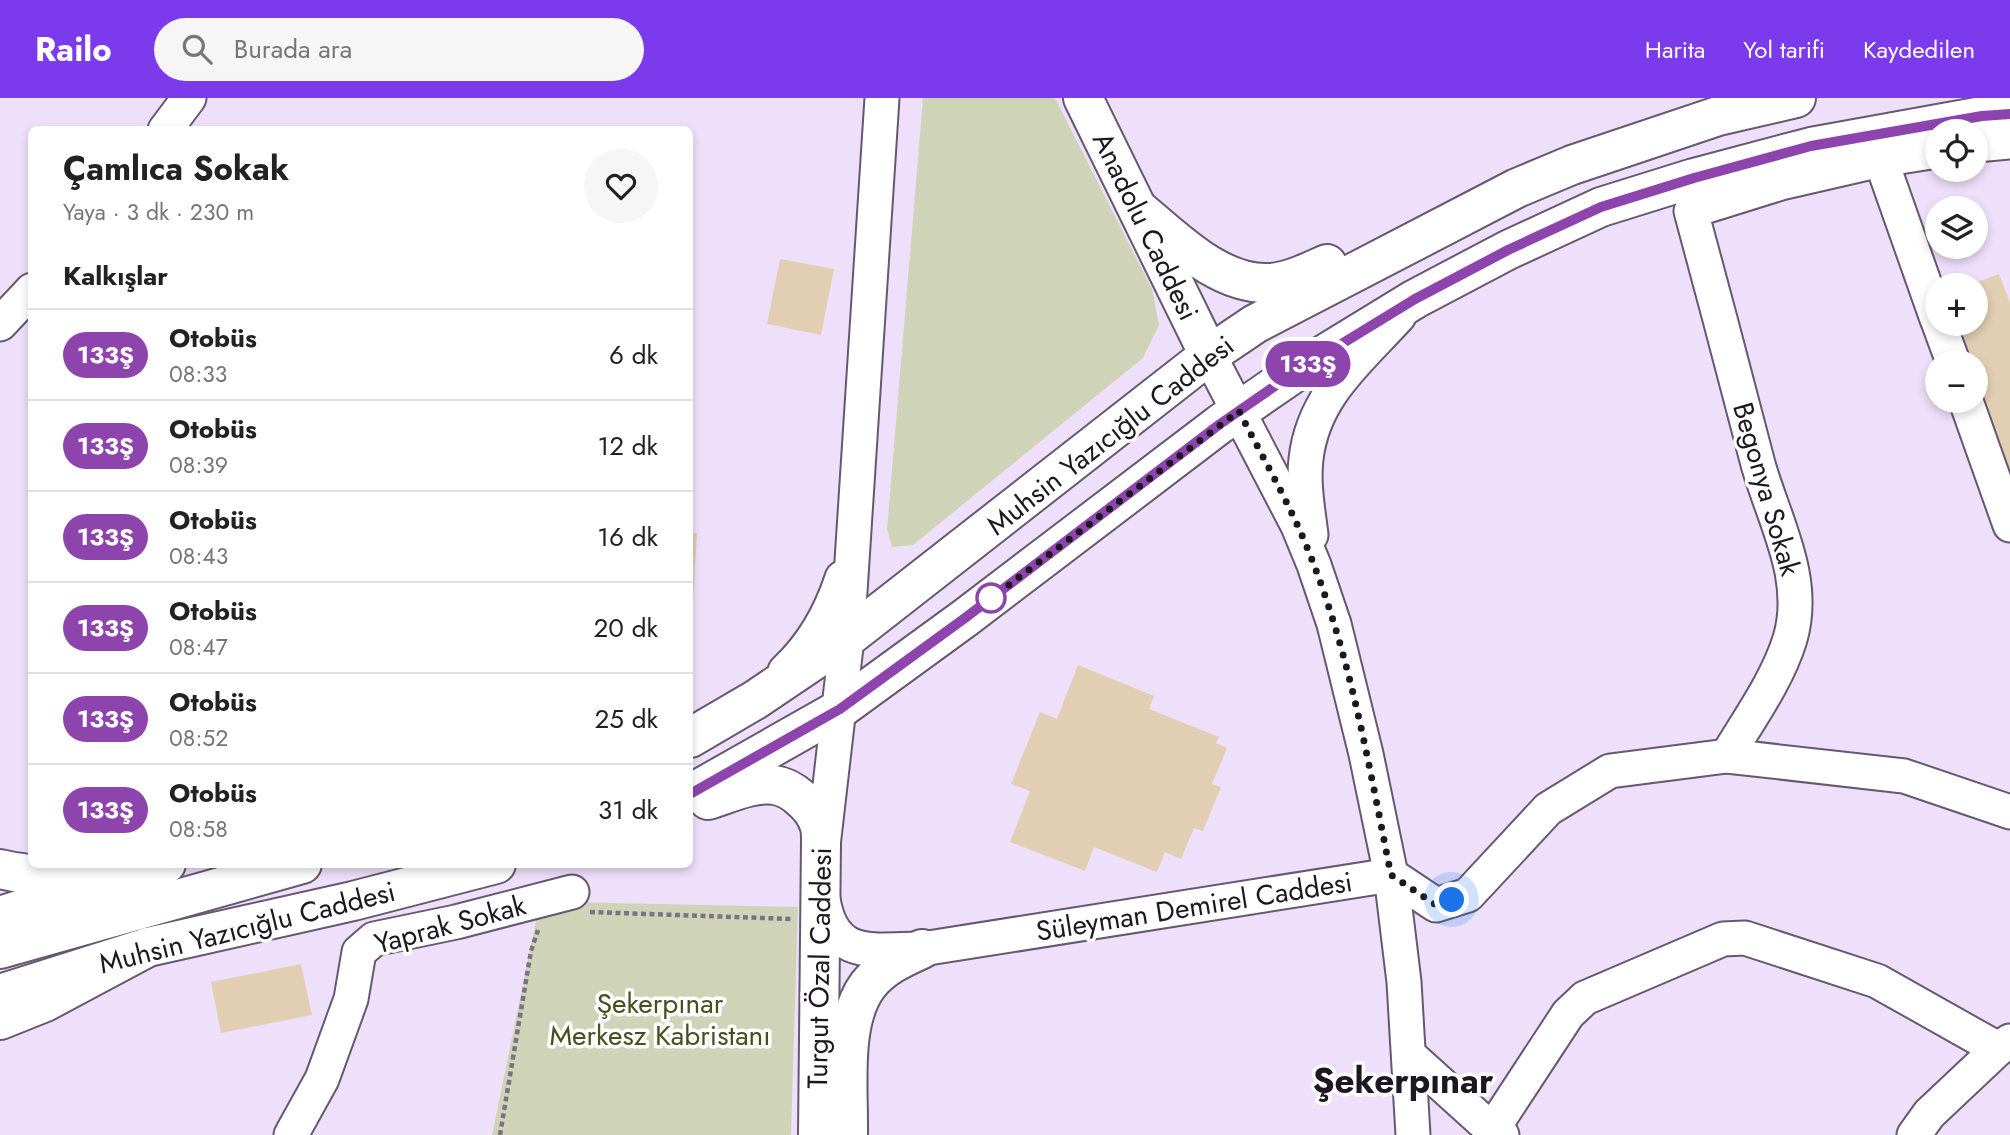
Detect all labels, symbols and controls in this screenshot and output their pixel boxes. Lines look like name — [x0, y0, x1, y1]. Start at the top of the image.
search box — [154, 18, 644, 81]
text: Railo — [35, 26, 112, 73]
icon: search — [178, 30, 216, 68]
text: Burada ara — [234, 30, 352, 68]
text: Harita — [1645, 32, 1705, 67]
text: Yol tarifi — [1743, 32, 1825, 67]
text: Kaydedilen — [1863, 32, 1975, 67]
map controls — [1925, 119, 1988, 413]
button: locate — [1925, 119, 1988, 182]
street label: Anadolu Caddesi — [1082, 125, 1209, 327]
text: Çamlıca Sokak — [63, 145, 289, 192]
button: heart — [584, 149, 658, 223]
text: Yaya · 3 dk · 230 m — [63, 195, 254, 229]
button: layers — [1925, 196, 1988, 259]
text: Kalkışlar — [63, 257, 168, 295]
button: + — [1925, 273, 1988, 336]
text: Otobüs — [169, 319, 257, 357]
street label: Muhsin Yazıcığlu Caddesi — [978, 326, 1243, 545]
text: 6 dk — [609, 336, 658, 374]
text: 133Ş — [77, 337, 134, 372]
line badge: 133Ş — [1259, 341, 1357, 387]
text: 133Ş — [1279, 346, 1337, 381]
button: − — [1925, 350, 1988, 413]
text: 08:33 — [169, 357, 227, 391]
street label: Begonya Sokak — [1722, 398, 1811, 581]
text: Otobüs — [169, 410, 257, 448]
text: 12 dk — [597, 427, 658, 465]
text: 133Ş — [77, 428, 134, 463]
text: 08:39 — [169, 448, 228, 482]
text: Otobüs — [169, 501, 257, 539]
text: 16 dk — [597, 518, 658, 556]
text: 133Ş — [77, 519, 134, 554]
text: 08:43 — [169, 539, 228, 573]
unlabelled marker — [976, 583, 1006, 613]
text: Otobüs — [169, 592, 257, 630]
text: 20 dk — [594, 609, 658, 647]
text: 133Ş — [77, 610, 134, 645]
text: 08:47 — [169, 630, 228, 664]
text: Otobüs — [169, 683, 257, 721]
text: 25 dk — [594, 700, 658, 738]
text: 133Ş — [77, 701, 134, 736]
text: 08:52 — [169, 721, 228, 755]
text: Otobüs — [169, 774, 257, 812]
text: 31 dk — [598, 791, 658, 829]
text: 133Ş — [77, 792, 134, 827]
text: 08:58 — [169, 812, 228, 846]
street label: Turgut Özal Caddesi — [797, 847, 842, 1089]
street label: Süleyman Demirel Caddesi — [1033, 861, 1355, 952]
street label: Muhsin Yazıcığlu Caddesi — [95, 871, 400, 984]
your location — [1434, 882, 1469, 917]
street label: Yaprak Sokak — [370, 884, 531, 964]
park label: Şekerpınar Merkesz Kabristanı — [549, 983, 771, 1056]
district label: Şekerpınar — [1313, 1056, 1494, 1106]

